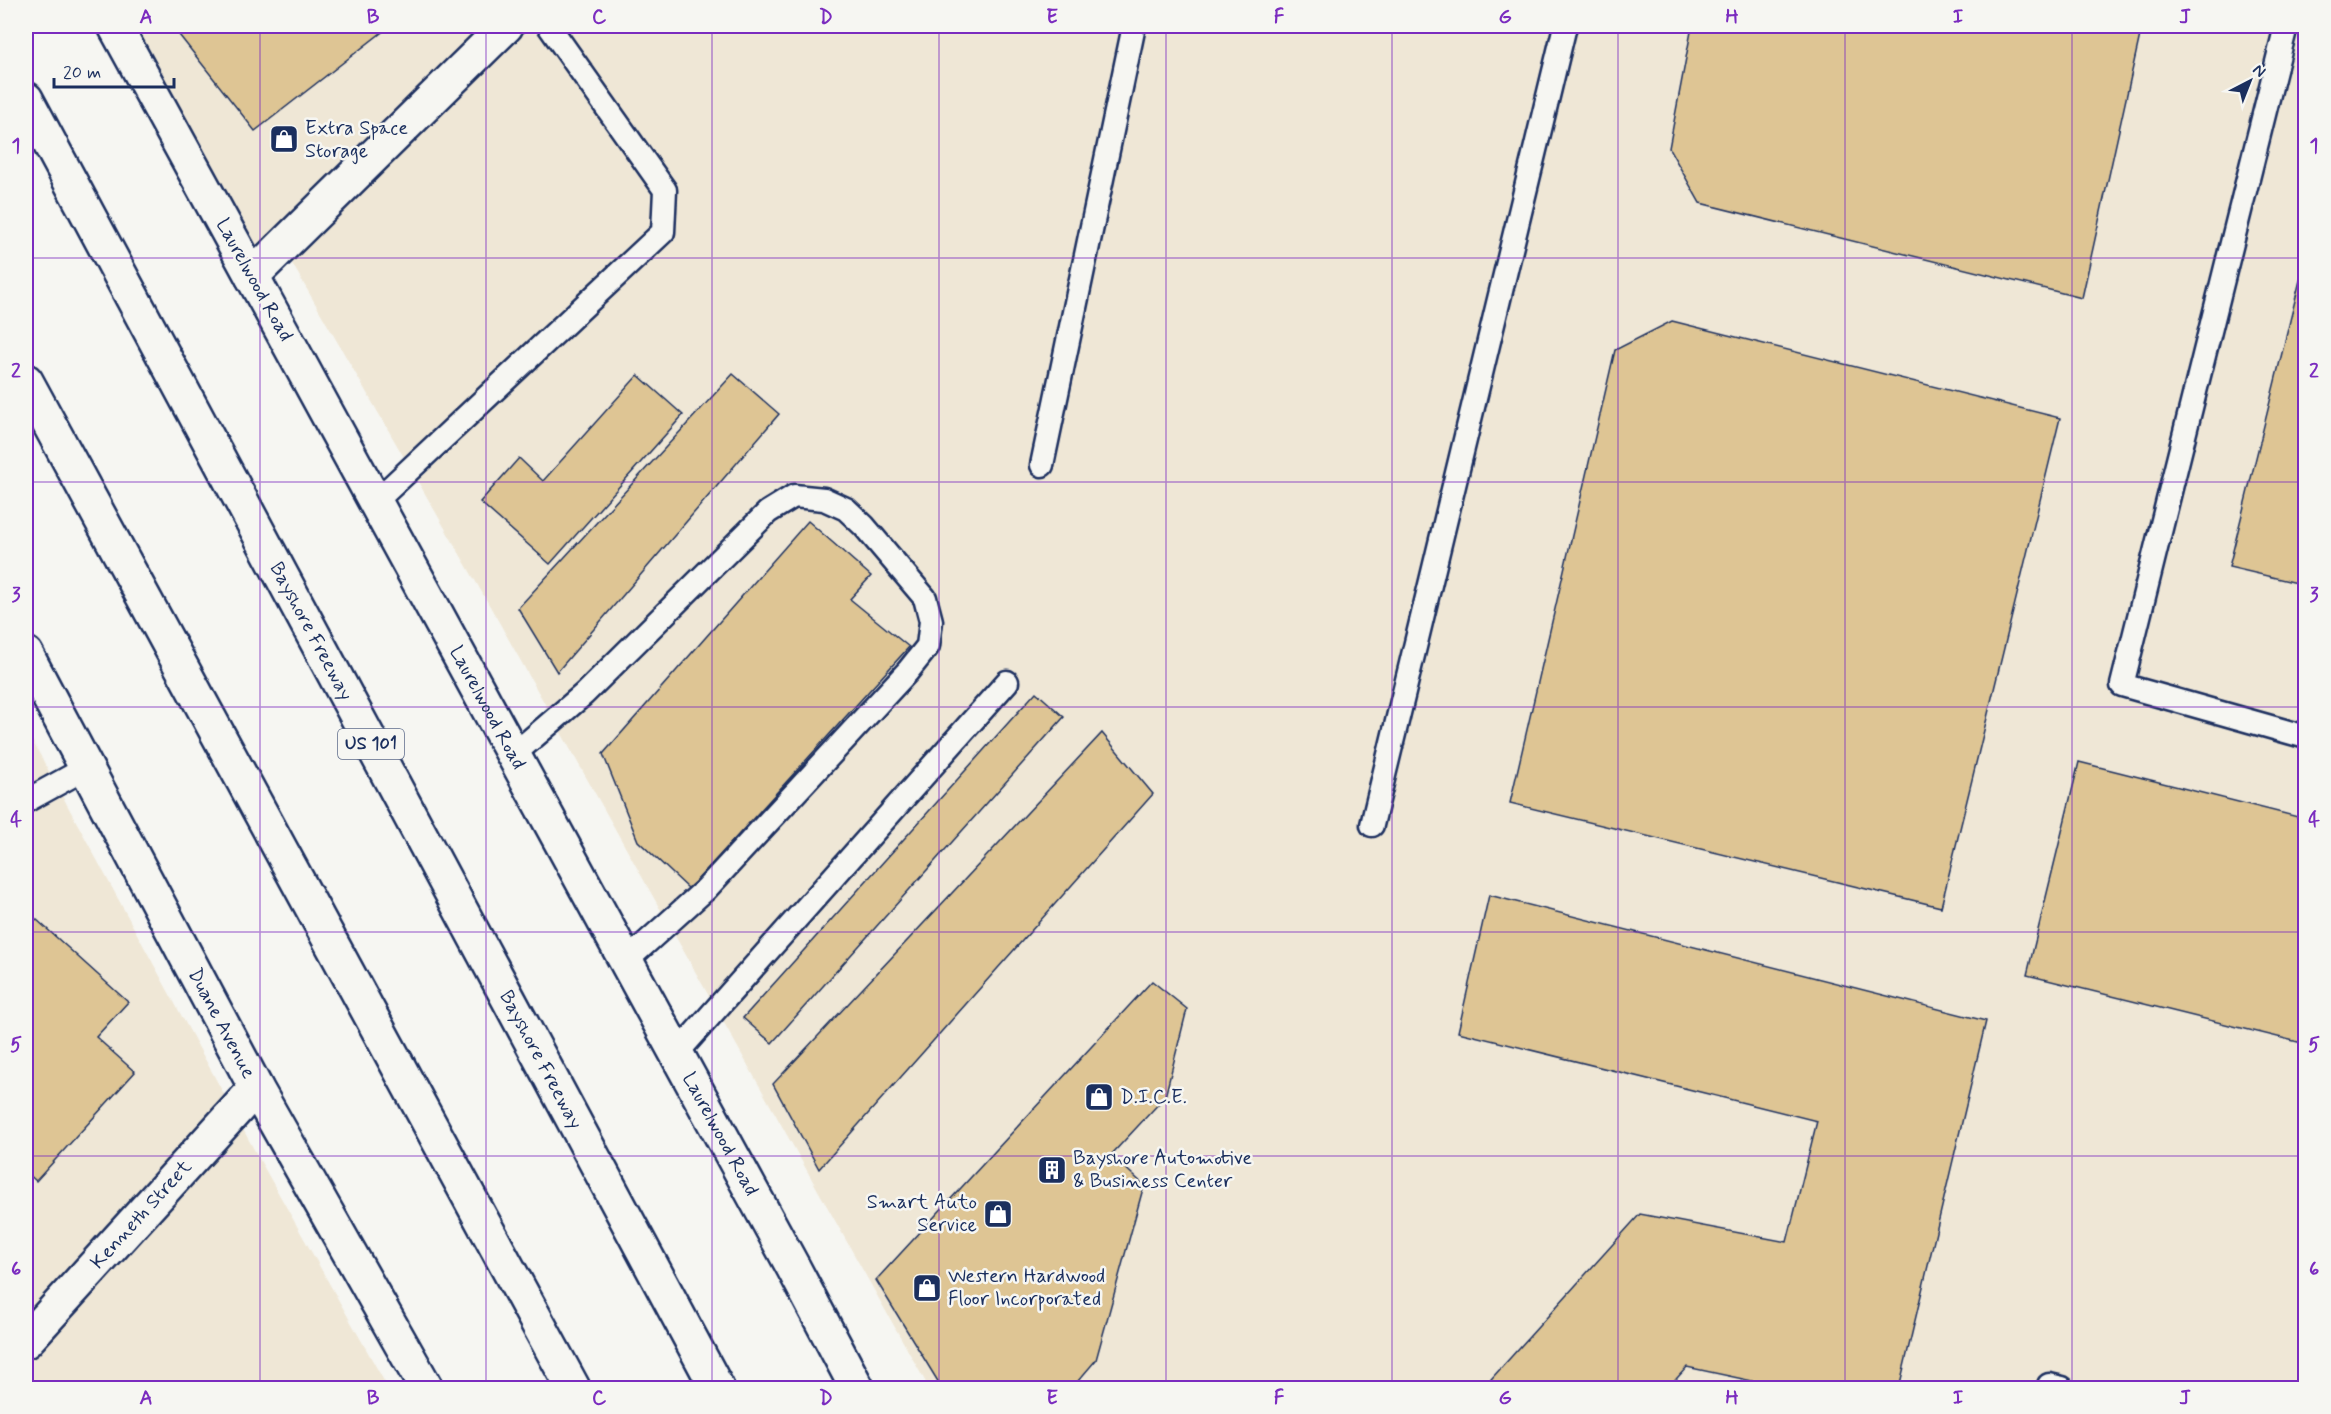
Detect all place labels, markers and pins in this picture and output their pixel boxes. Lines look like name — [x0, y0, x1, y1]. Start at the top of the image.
place label: Extra Space Storage — [305, 115, 408, 165]
shop icon: Extra Space Storage — [268, 123, 300, 155]
shop icon: D.I.C.E. — [1083, 1081, 1115, 1113]
place label: D.I.C.E. — [1120, 1084, 1187, 1111]
place label: Bayshore Automotive & Business Center — [1073, 1145, 1252, 1195]
building icon: Bayshore Automotive & Business Center — [1036, 1154, 1068, 1186]
place label: Smart Auto Service — [867, 1189, 977, 1239]
shop icon: Smart Auto Service — [982, 1198, 1014, 1230]
place label: Western Hardwood Floor Incorporated — [948, 1263, 1105, 1313]
shop icon: Western Hardwood Floor Incorporated — [911, 1272, 943, 1304]

